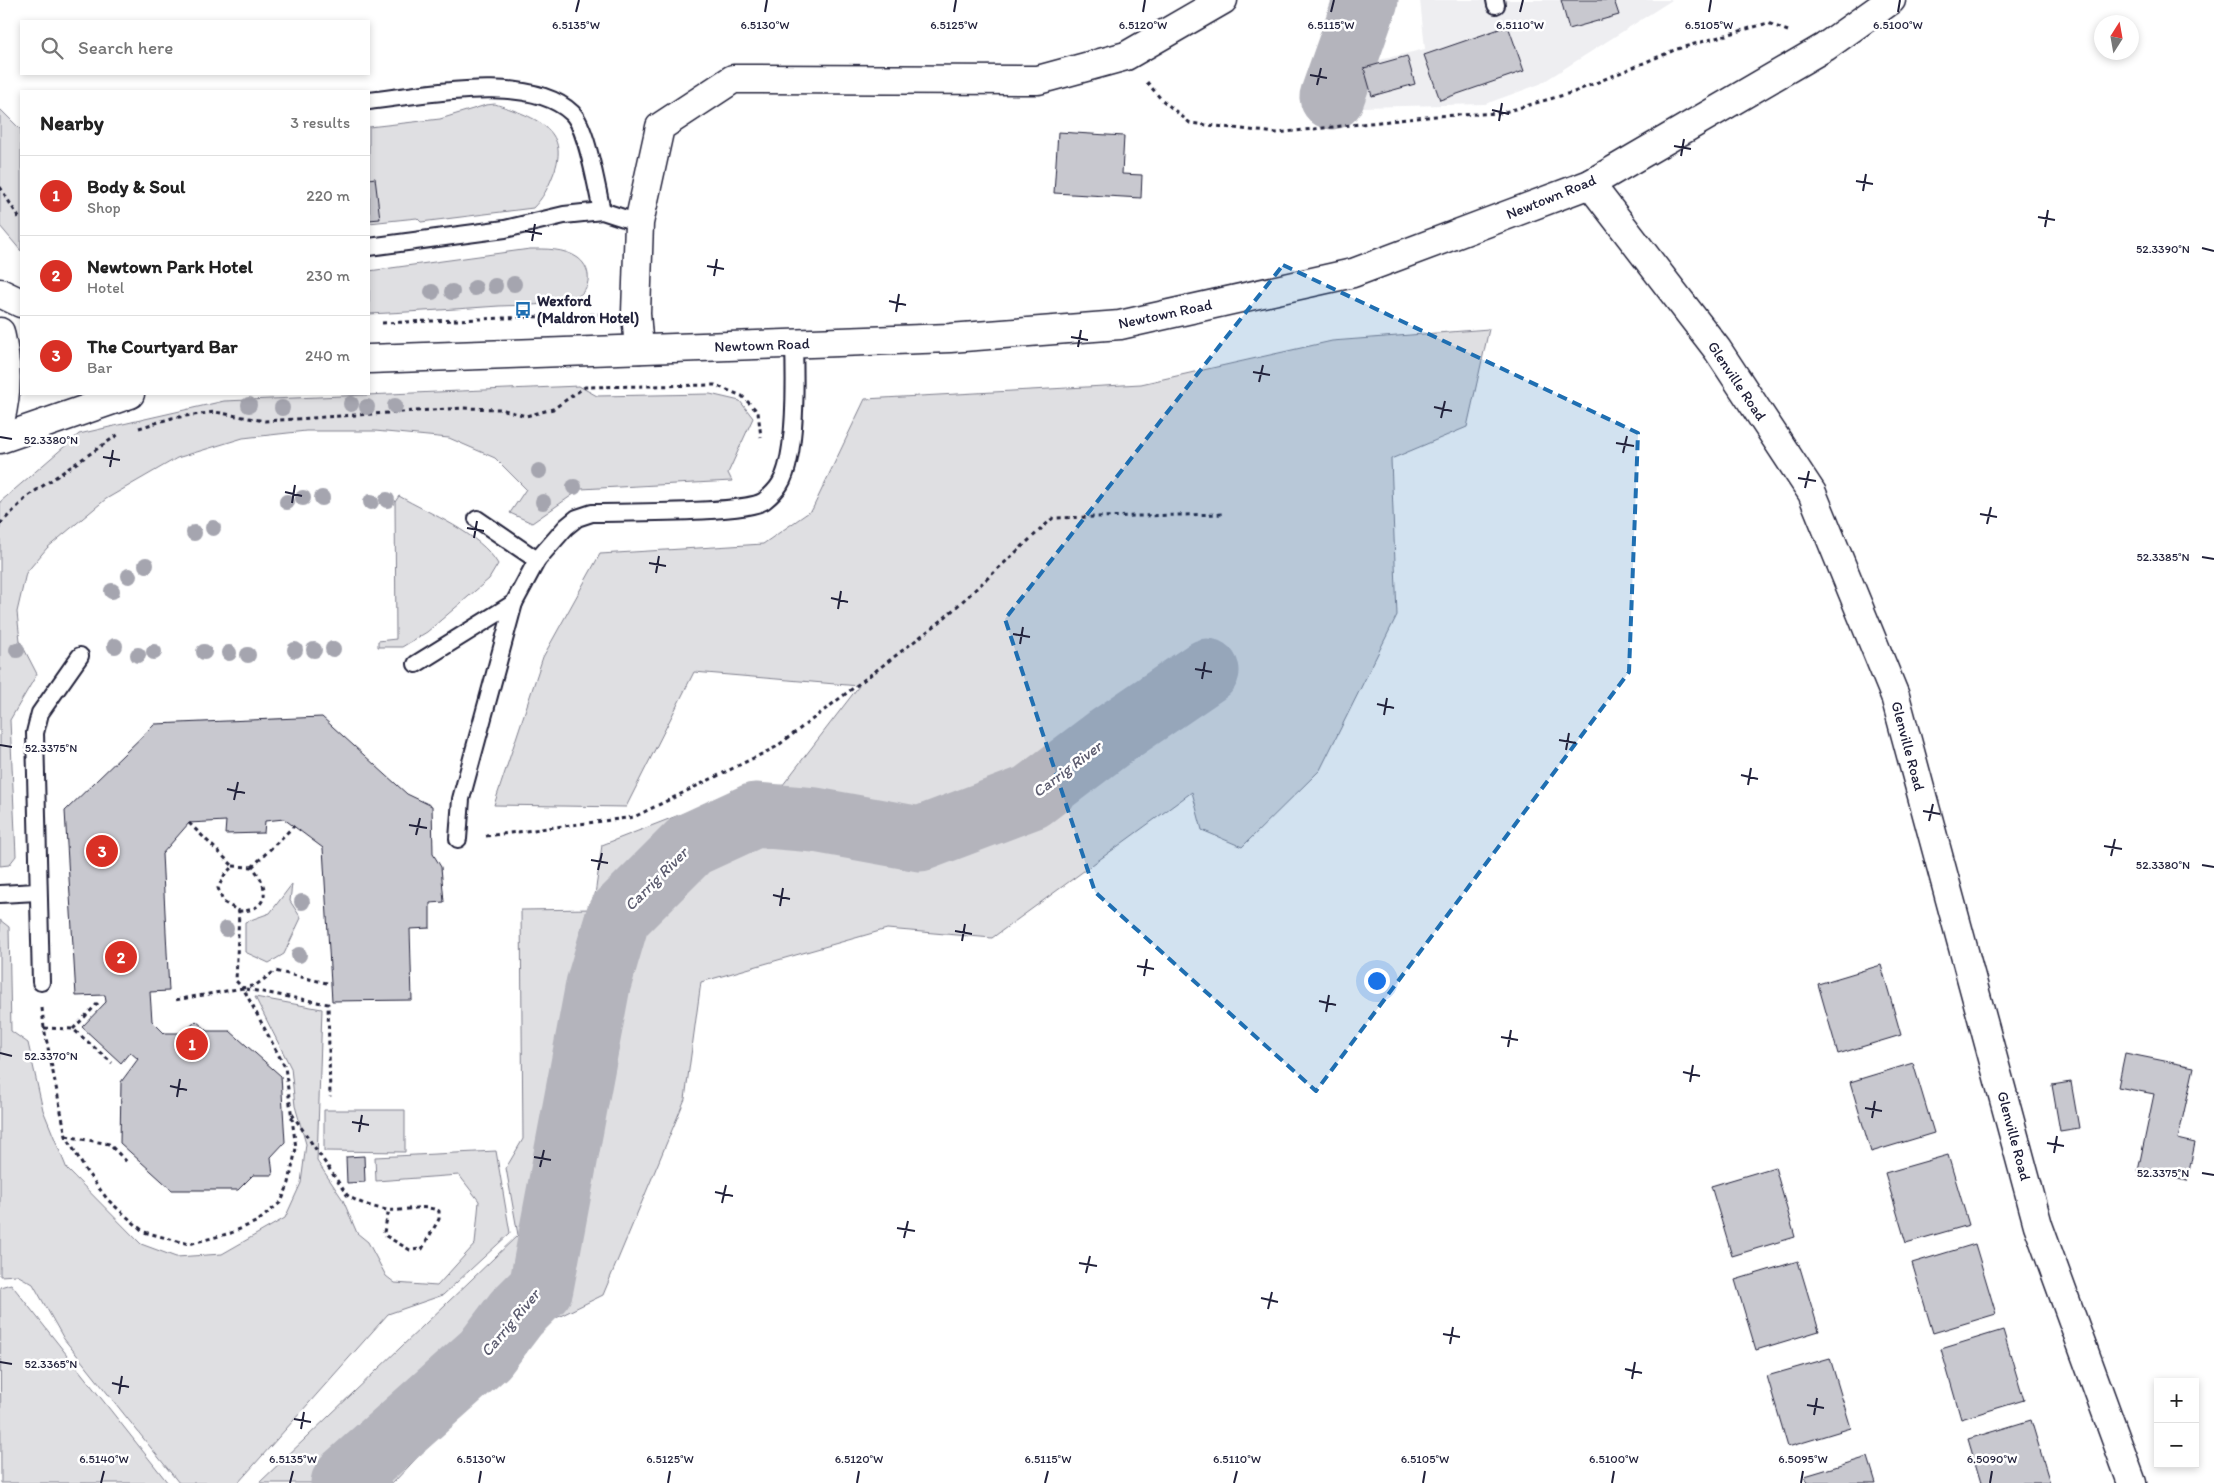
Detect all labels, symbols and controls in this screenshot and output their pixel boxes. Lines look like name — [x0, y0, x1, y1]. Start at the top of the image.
north arrow — [2094, 15, 2139, 60]
text: 6.5135°W — [552, 18, 600, 32]
text: 6.5130°W — [741, 18, 789, 32]
text: 6.5125°W — [930, 18, 978, 32]
text: 6.5120°W — [1119, 18, 1167, 32]
text: 6.5115°W — [1308, 18, 1354, 32]
text: 6.5110°W — [1496, 18, 1544, 32]
text: 6.5105°W — [1685, 18, 1733, 32]
text: 6.5100°W — [1873, 18, 1923, 32]
search box — [20, 20, 370, 75]
icon: search — [38, 34, 66, 62]
text: Search here — [78, 36, 173, 59]
text: Nearby — [40, 110, 104, 135]
text: 3 results — [290, 113, 350, 132]
street label: Newtown Road — [1503, 171, 1599, 223]
text: Body & Soul — [87, 175, 185, 198]
text: 1 — [52, 186, 60, 205]
text: 220 m — [306, 186, 350, 205]
text: Shop — [87, 198, 121, 217]
text: 52.3390°N — [2136, 242, 2190, 256]
text: Newtown Park Hotel — [87, 255, 253, 278]
text: 2 — [52, 266, 60, 285]
text: 230 m — [306, 266, 350, 285]
text: Hotel — [87, 278, 124, 297]
place label: Wexford (Maldron Hotel) — [537, 292, 639, 328]
street label: Newtown Road — [1117, 295, 1213, 333]
bus stop icon: Wexford (Maldron Hotel) — [513, 300, 533, 320]
street label: Newtown Road — [714, 334, 810, 356]
text: The Courtyard Bar — [87, 335, 238, 358]
street label: Glenville Road — [1704, 338, 1770, 424]
text: 3 — [52, 346, 60, 365]
text: 240 m — [305, 346, 350, 365]
text: Bar — [87, 358, 112, 377]
text: 52.3380°N — [24, 433, 78, 447]
text: 52.3385°N — [2136, 550, 2190, 564]
street label: Glenville Road — [1887, 699, 1929, 793]
water label: Carrig River — [1029, 736, 1107, 801]
text: 52.3375°N — [25, 741, 77, 755]
pin: 3 — [86, 832, 118, 870]
water label: Carrig River — [620, 842, 693, 915]
text: 52.3380°N — [2136, 858, 2190, 872]
pin: 2 — [105, 938, 137, 976]
your location — [1364, 968, 1390, 994]
pin: 1 — [176, 1025, 208, 1063]
text: 52.3370°N — [24, 1049, 78, 1063]
street label: Glenville Road — [1993, 1089, 2035, 1183]
text: 52.3375°N — [2137, 1166, 2189, 1180]
water label: Carrig River — [476, 1284, 545, 1360]
text: 52.3365°N — [25, 1357, 77, 1371]
map controls — [2154, 1378, 2199, 1468]
button: + — [2154, 1378, 2199, 1423]
button: − — [2154, 1423, 2199, 1468]
text: 6.5140°W — [79, 1452, 129, 1466]
text: 6.5135°W — [269, 1452, 317, 1466]
text: 6.5130°W — [457, 1452, 505, 1466]
text: 6.5125°W — [646, 1452, 694, 1466]
text: 6.5120°W — [835, 1452, 883, 1466]
text: 6.5115°W — [1025, 1452, 1071, 1466]
text: 6.5110°W — [1213, 1452, 1261, 1466]
text: 6.5105°W — [1401, 1452, 1449, 1466]
text: 6.5100°W — [1589, 1452, 1639, 1466]
text: 6.5095°W — [1778, 1452, 1828, 1466]
text: 6.5090°W — [1967, 1452, 2017, 1466]

